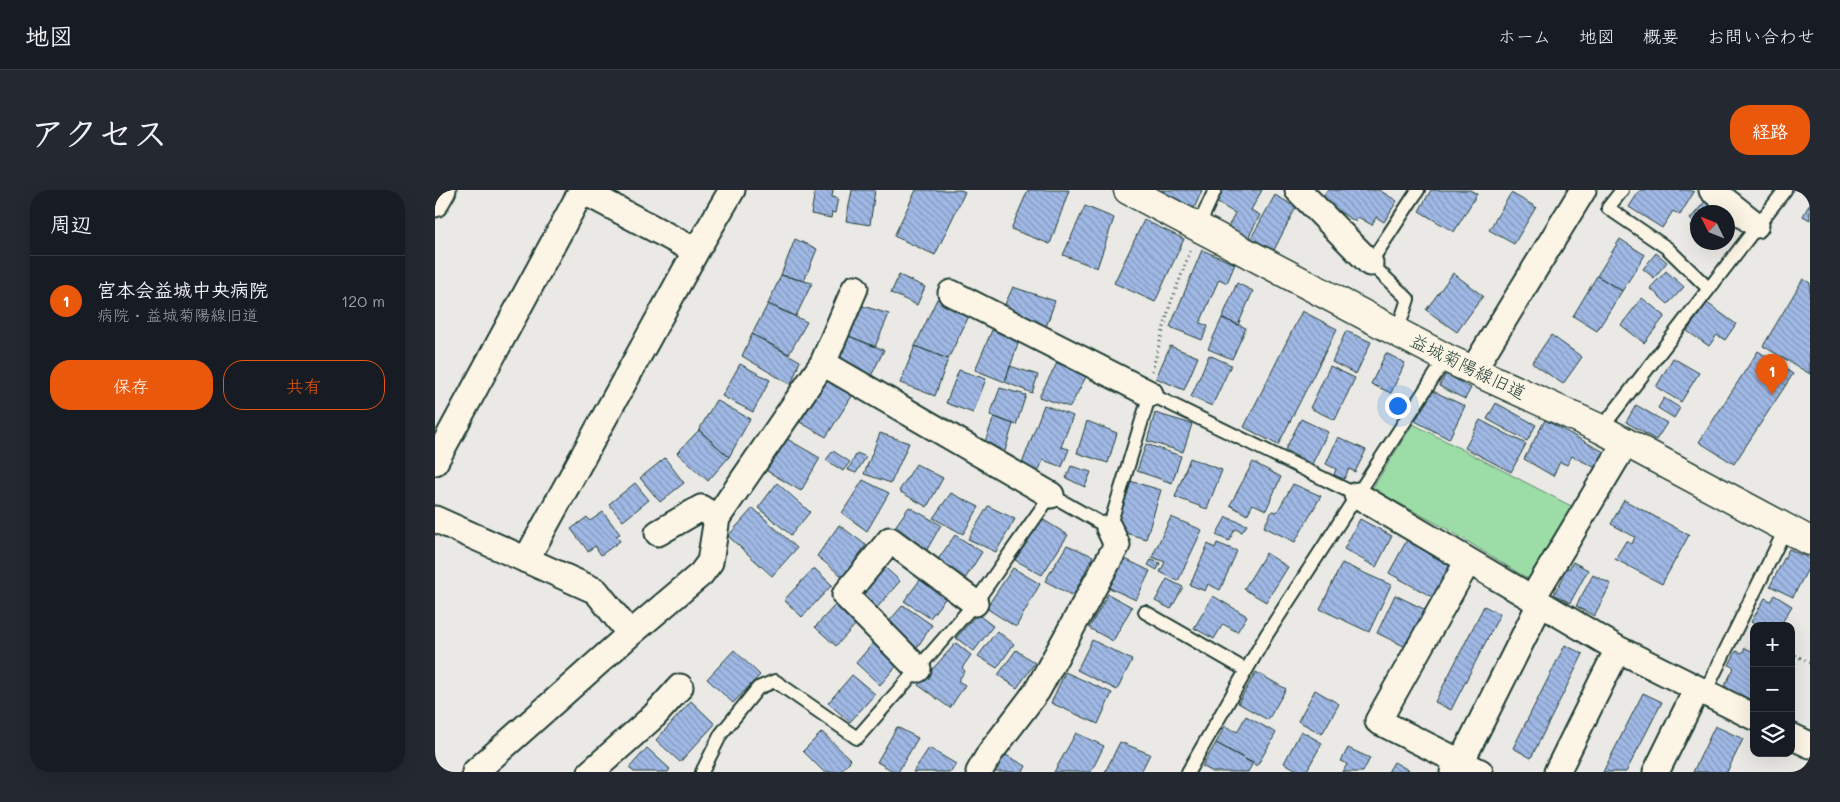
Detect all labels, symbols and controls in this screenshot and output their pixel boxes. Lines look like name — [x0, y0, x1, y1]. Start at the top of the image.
text: 地図 — [25, 20, 73, 51]
text: ホーム — [1498, 24, 1551, 48]
text: 地図 — [1579, 24, 1615, 48]
text: 概要 — [1643, 24, 1679, 48]
text: お問い合わせ — [1707, 24, 1815, 48]
button: 経路 — [1730, 105, 1810, 155]
text: アクセス — [30, 109, 168, 155]
north arrow — [1690, 205, 1735, 250]
text: 周辺 — [50, 210, 92, 237]
text: 宮本会益城中央病院 — [97, 277, 268, 302]
text: 1 — [62, 290, 70, 311]
text: 120 m — [341, 290, 385, 311]
text: 病院 · 益城菊陽線旧道 — [97, 304, 258, 325]
street label: 益城菊陽線旧道 — [1407, 328, 1530, 405]
pin: 1 — [1756, 354, 1788, 395]
button: 保存 — [50, 360, 213, 410]
button: 共有 — [223, 360, 385, 410]
your location — [1385, 393, 1411, 419]
map controls — [1750, 622, 1795, 757]
button: + — [1750, 622, 1795, 667]
button: − — [1750, 667, 1795, 712]
button: layers — [1750, 712, 1795, 757]

